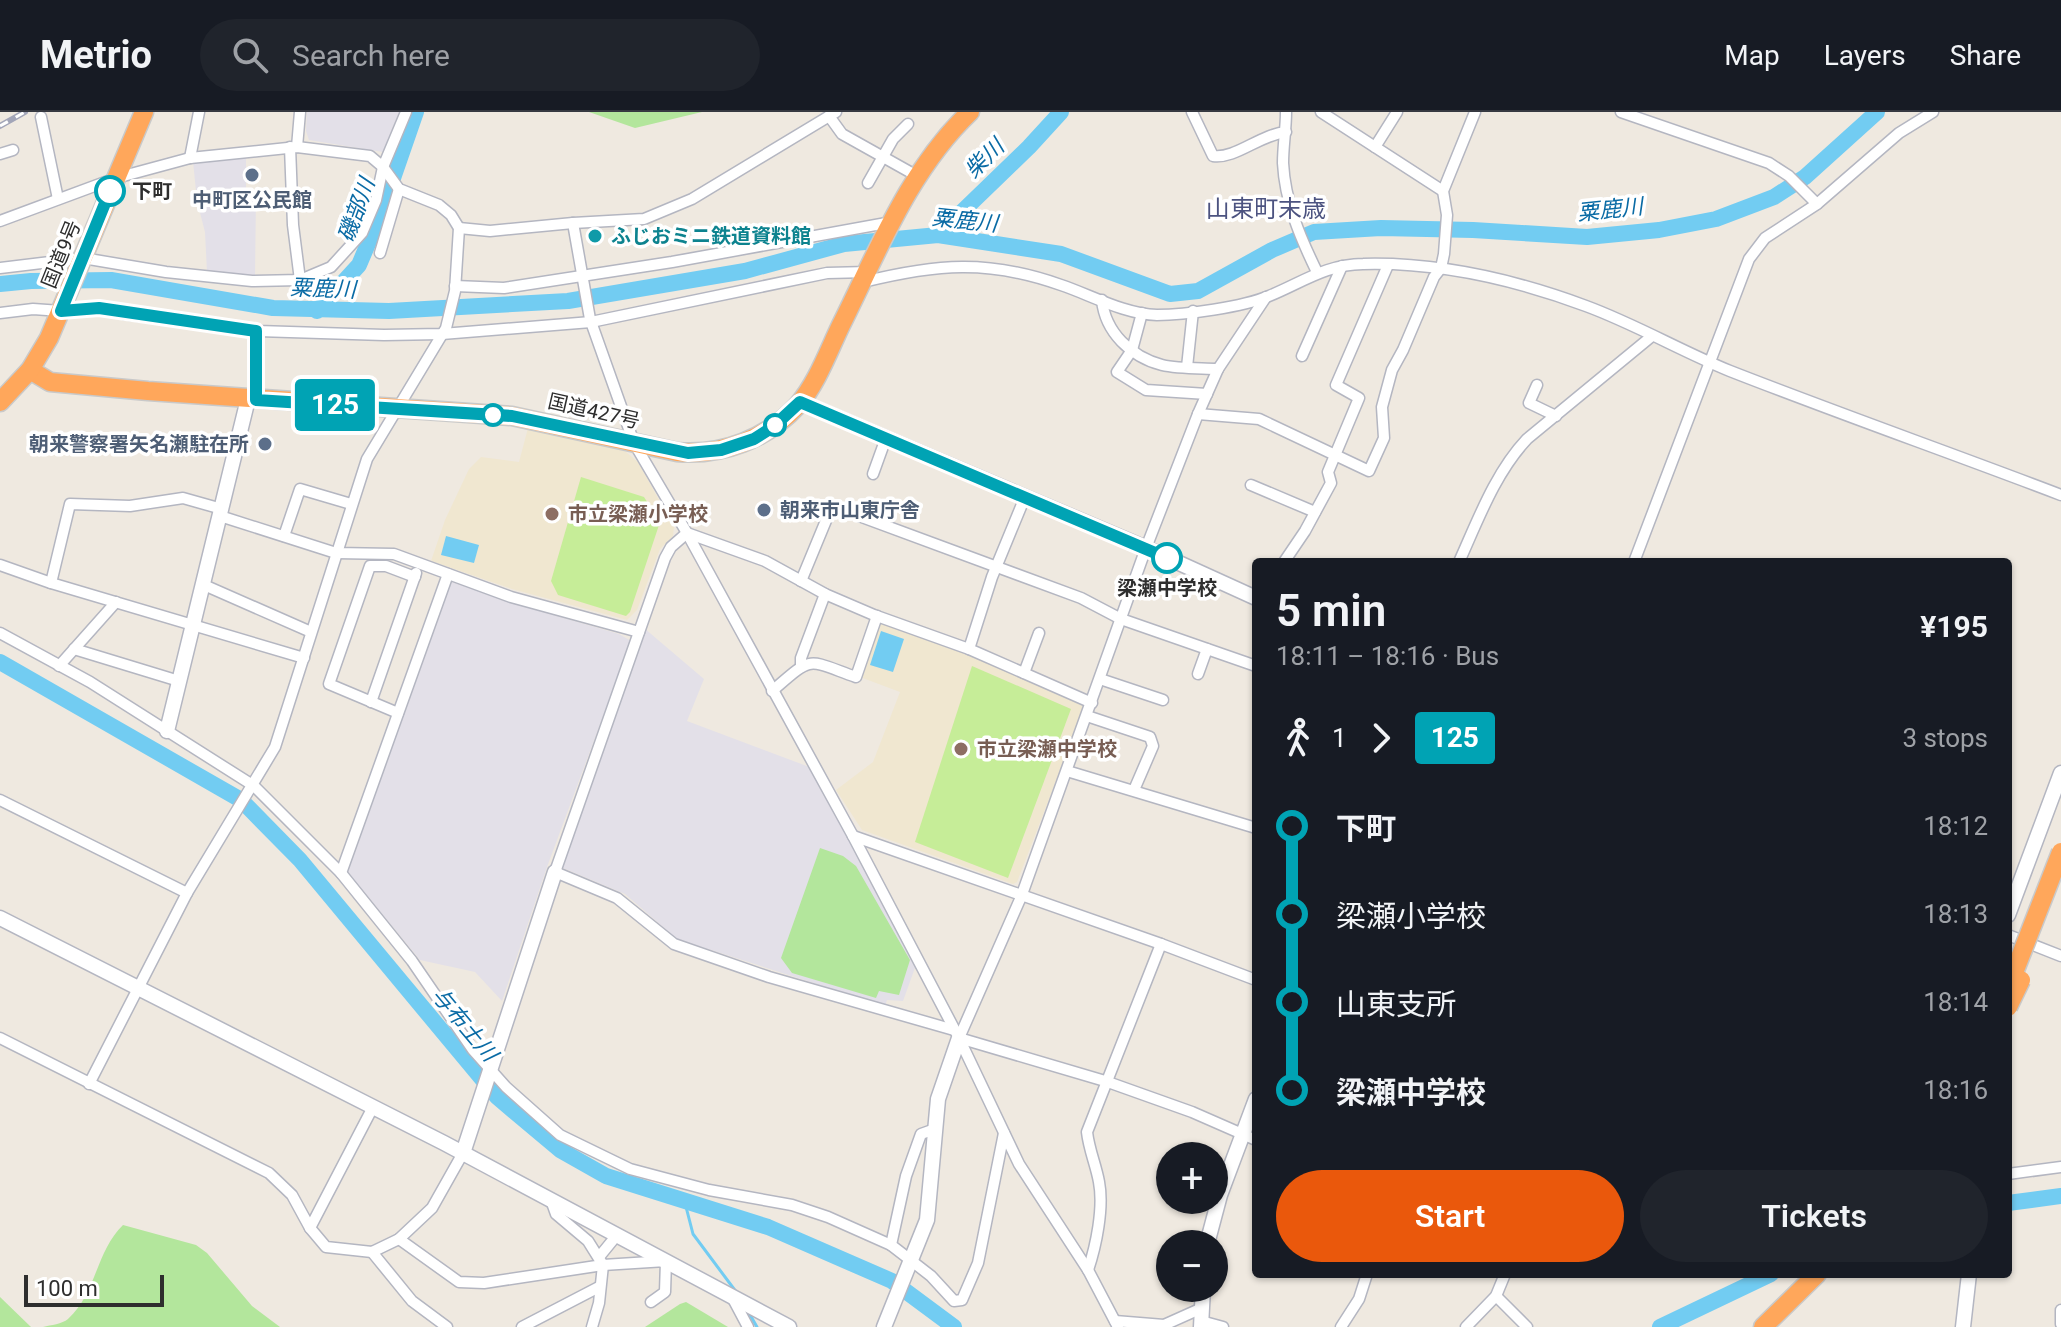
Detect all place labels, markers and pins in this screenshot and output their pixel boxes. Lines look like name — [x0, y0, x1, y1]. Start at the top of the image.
marker: 中町区公民館 — [243, 166, 261, 184]
marker: 下町 — [95, 176, 125, 206]
place label: 下町 — [132, 179, 172, 203]
place label: 中町区公民館 — [192, 188, 312, 212]
place label: ふじおミニ鉄道資料館 — [611, 224, 811, 248]
marker: ふじおミニ鉄道資料館 — [586, 227, 604, 245]
unlabelled marker — [482, 404, 504, 426]
unlabelled marker — [764, 414, 786, 436]
place label: 朝来警察署矢名瀬駐在所 — [29, 432, 249, 456]
marker: 朝来警察署矢名瀬駐在所 — [256, 435, 274, 453]
place label: 朝来市山東庁舎 — [780, 498, 920, 522]
marker: 朝来市山東庁舎 — [755, 501, 773, 519]
place label: 市立梁瀬小学校 — [568, 502, 708, 526]
marker: 市立梁瀬小学校 — [543, 505, 561, 523]
marker: 梁瀬中学校 — [1152, 543, 1182, 573]
place label: 梁瀬中学校 — [1117, 576, 1217, 600]
place label: 市立梁瀬中学校 — [977, 737, 1117, 761]
marker: 市立梁瀬中学校 — [952, 740, 970, 758]

